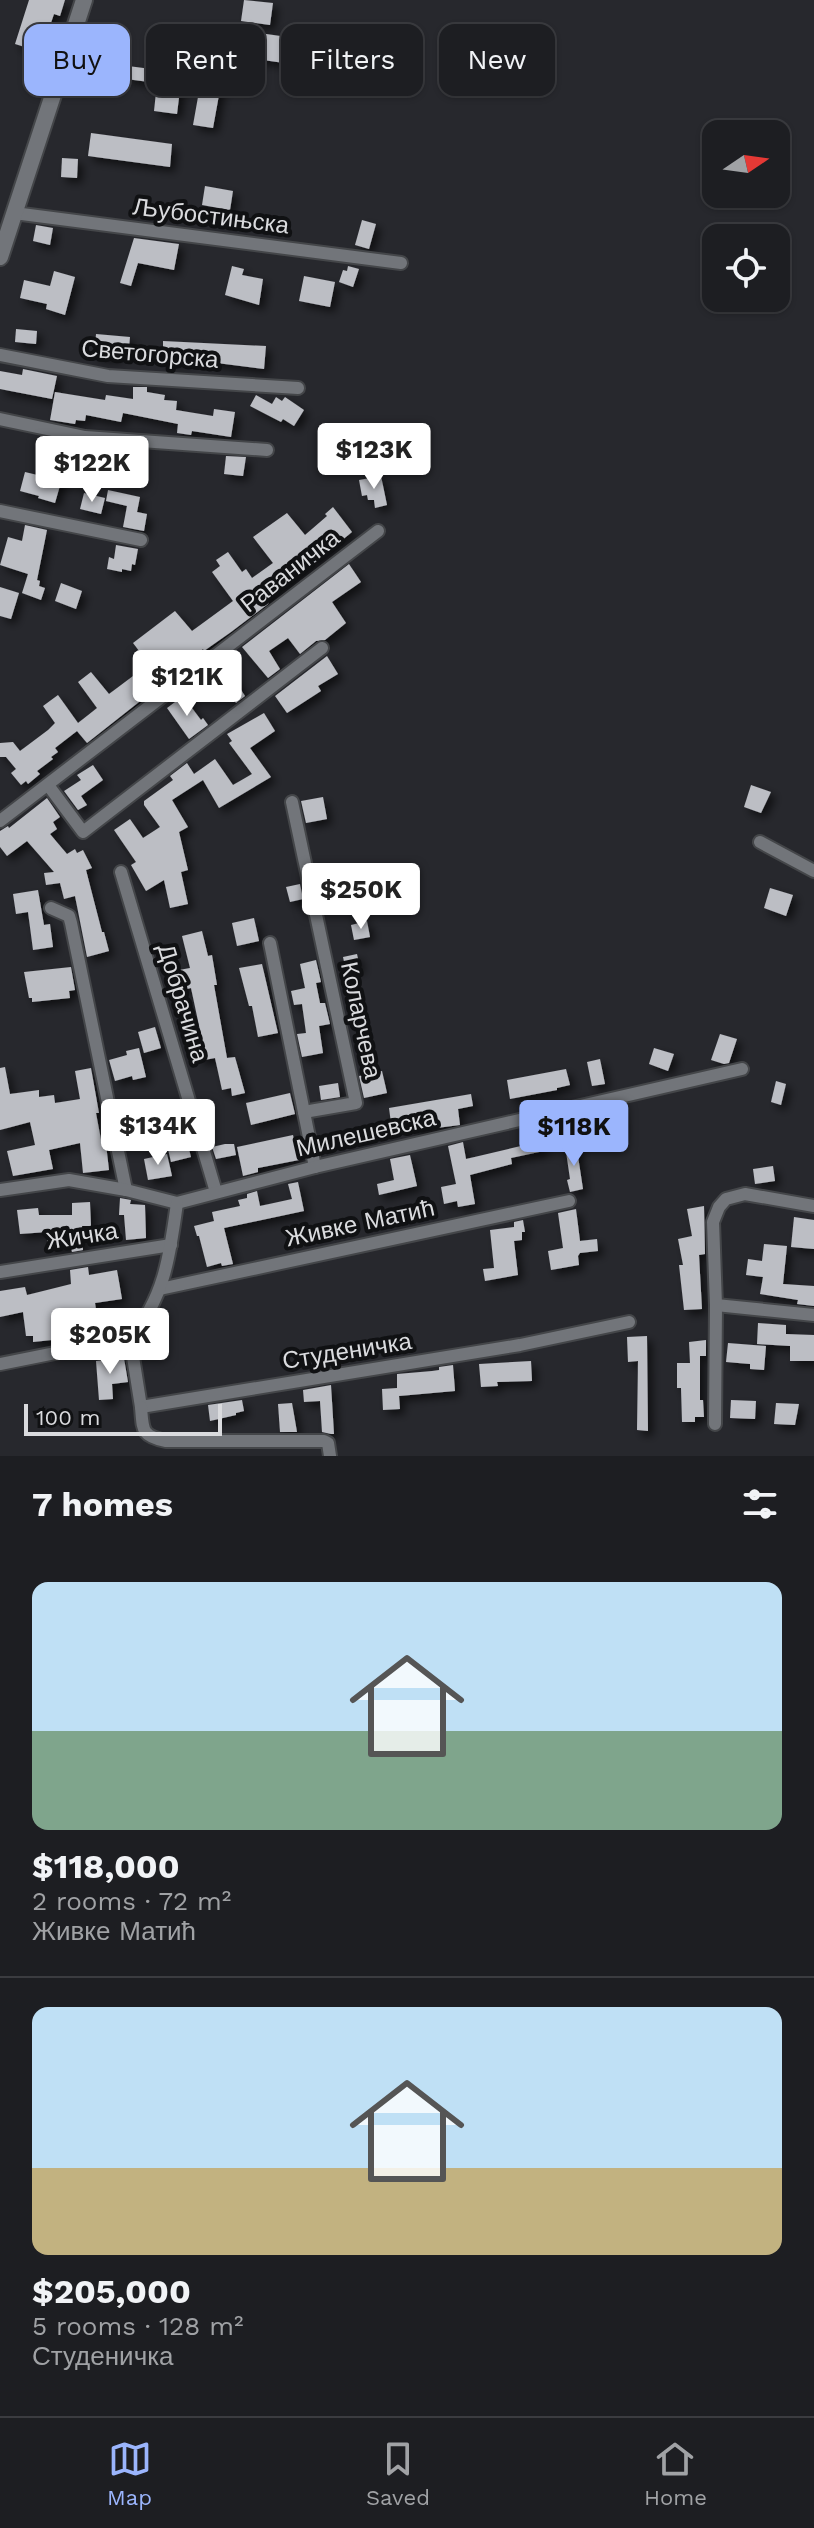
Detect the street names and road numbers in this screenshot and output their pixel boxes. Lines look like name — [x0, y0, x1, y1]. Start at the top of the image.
street label: Љубостињска — [131, 193, 291, 240]
street label: Светогорска — [80, 334, 220, 374]
street label: Раваничка — [235, 523, 346, 618]
street label: Добрачина — [152, 940, 214, 1066]
street label: Коларчева — [335, 959, 387, 1082]
street label: Милешевска — [294, 1103, 439, 1163]
street label: Живке Матић — [283, 1194, 437, 1252]
street label: Жичка — [44, 1216, 121, 1255]
street label: Студеничка — [280, 1327, 414, 1375]

